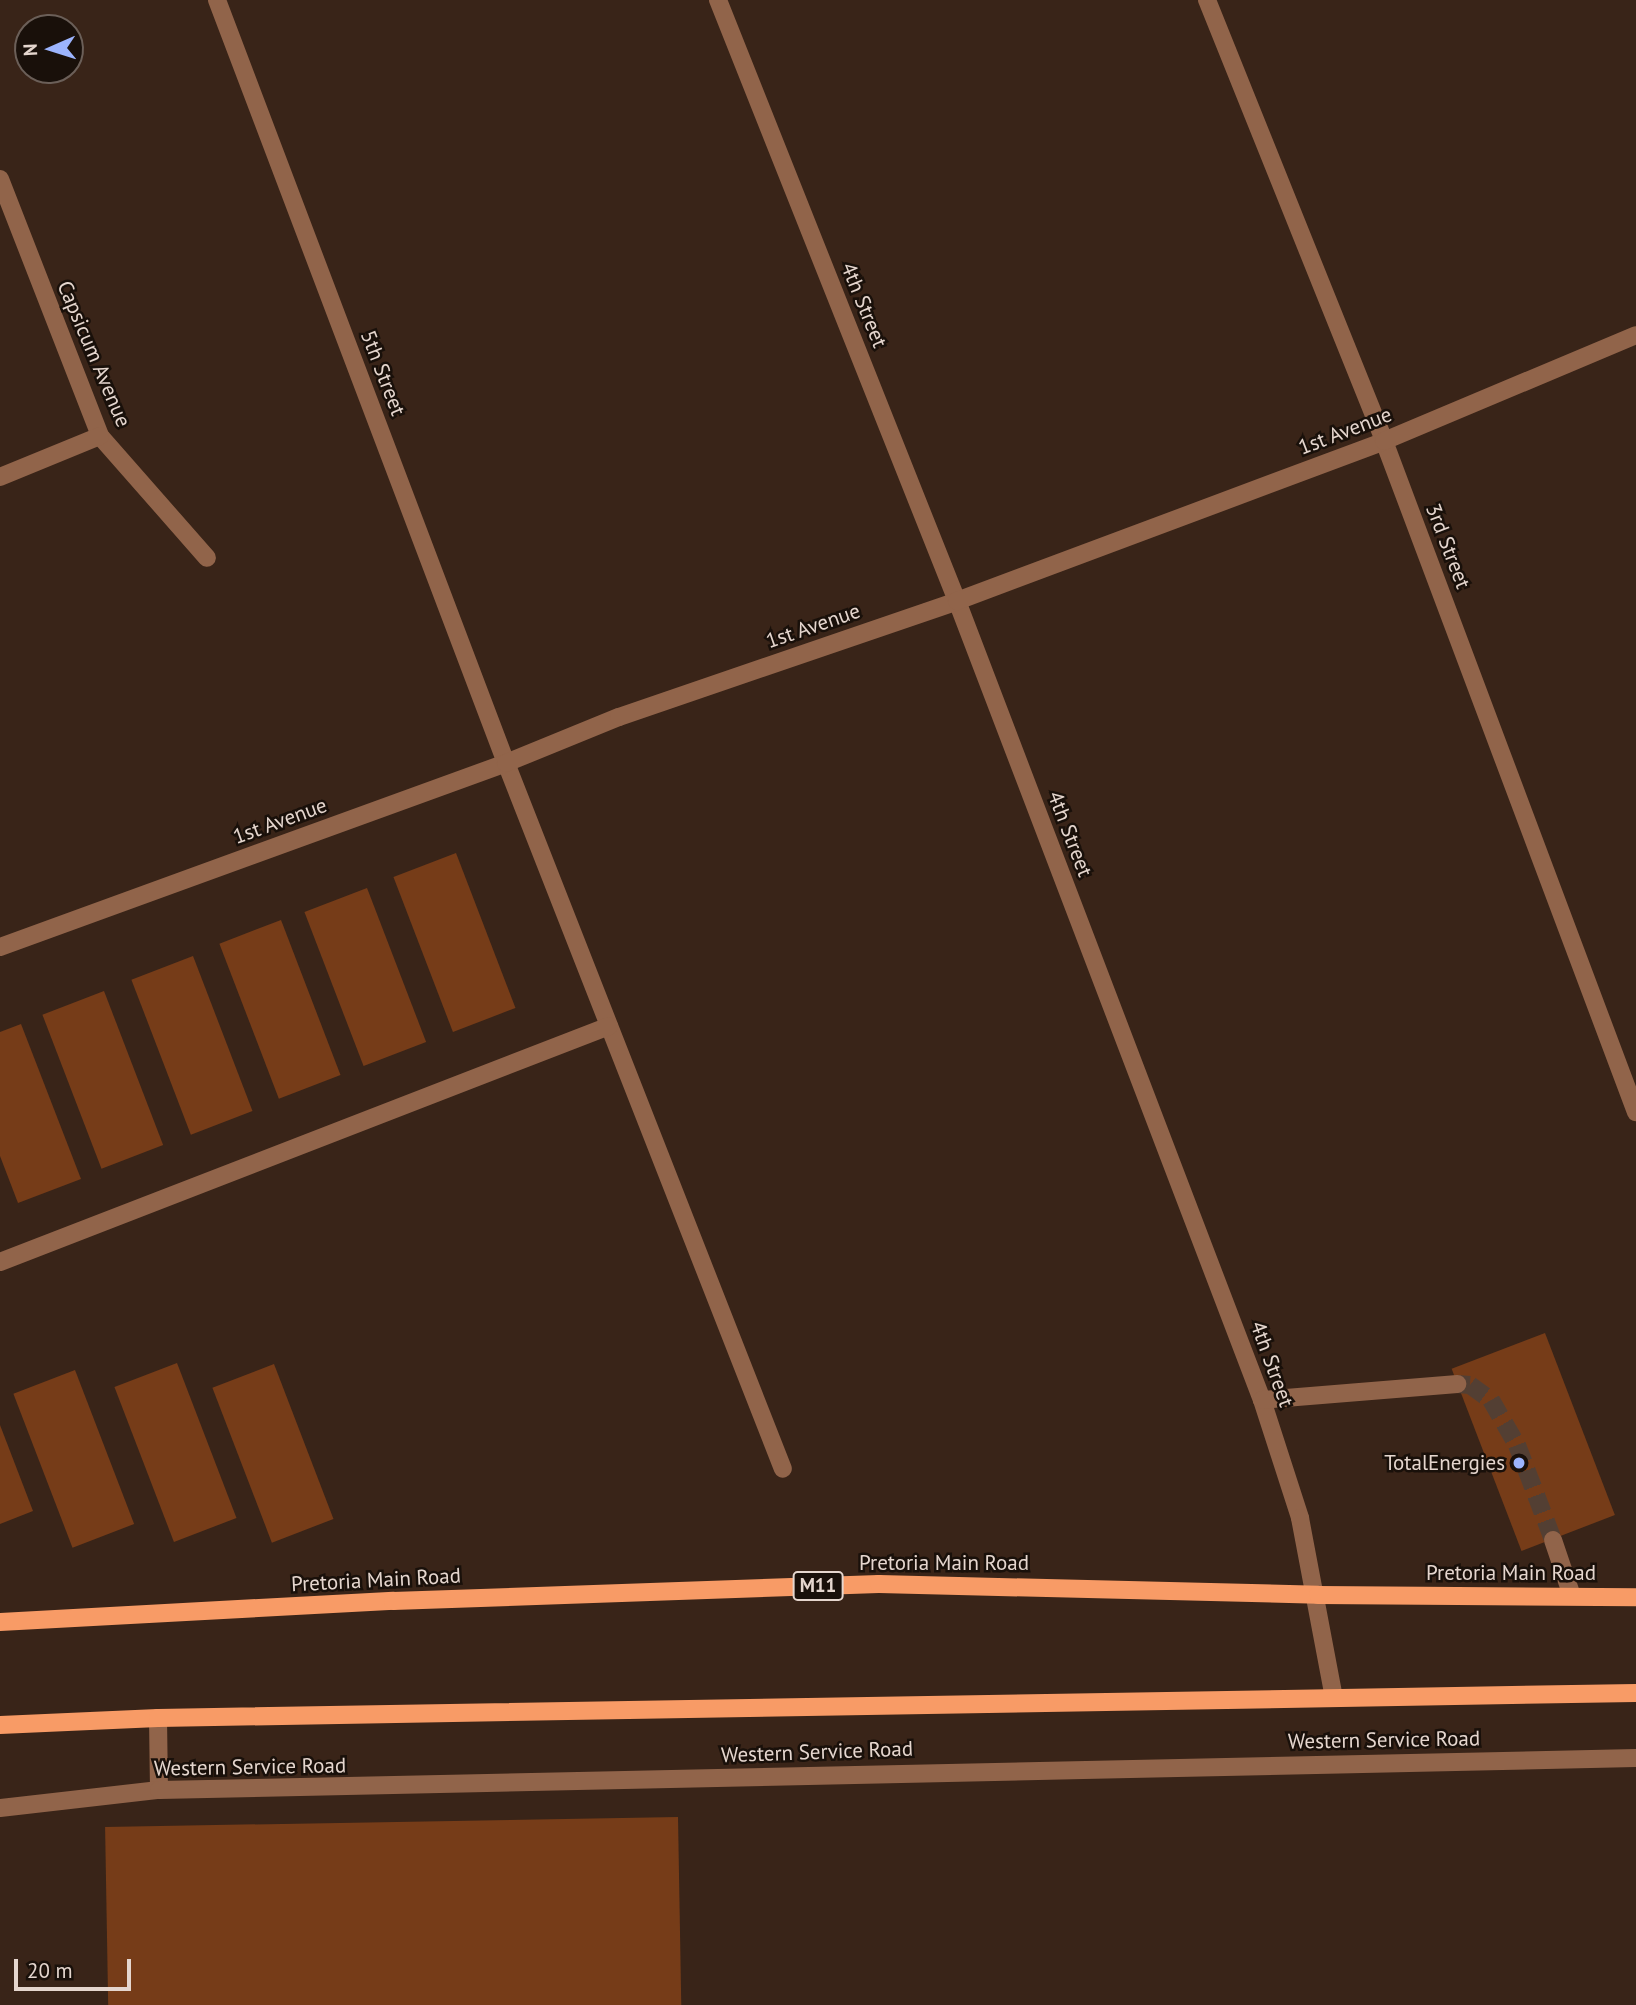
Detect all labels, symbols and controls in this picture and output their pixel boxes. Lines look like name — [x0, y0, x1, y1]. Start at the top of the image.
north arrow — [14, 14, 84, 84]
text: N — [18, 43, 42, 57]
street label: 4th Street — [836, 259, 892, 351]
street label: Capsicum Avenue — [52, 277, 136, 431]
street label: 5th Street — [355, 327, 411, 419]
street label: 1st Avenue — [1294, 402, 1396, 460]
street label: 3rd Street — [1420, 500, 1476, 592]
street label: 1st Avenue — [762, 598, 864, 654]
street label: 4th Street — [1042, 788, 1098, 880]
street label: 1st Avenue — [229, 792, 331, 850]
street label: 4th Street — [1245, 1318, 1299, 1410]
place label: TotalEnergies — [1384, 1450, 1505, 1476]
marker: TotalEnergies — [1511, 1455, 1527, 1471]
street label: Pretoria Main Road — [859, 1550, 1029, 1576]
street label: Pretoria Main Road — [1426, 1560, 1596, 1586]
street label: Pretoria Main Road — [290, 1563, 462, 1597]
road number: M11 — [792, 1570, 844, 1602]
street label: Western Service Road — [1288, 1726, 1480, 1754]
street label: Western Service Road — [721, 1736, 913, 1768]
street label: Western Service Road — [154, 1753, 346, 1781]
scale bar — [18, 1946, 135, 1990]
text: 20 m — [27, 1957, 73, 1984]

